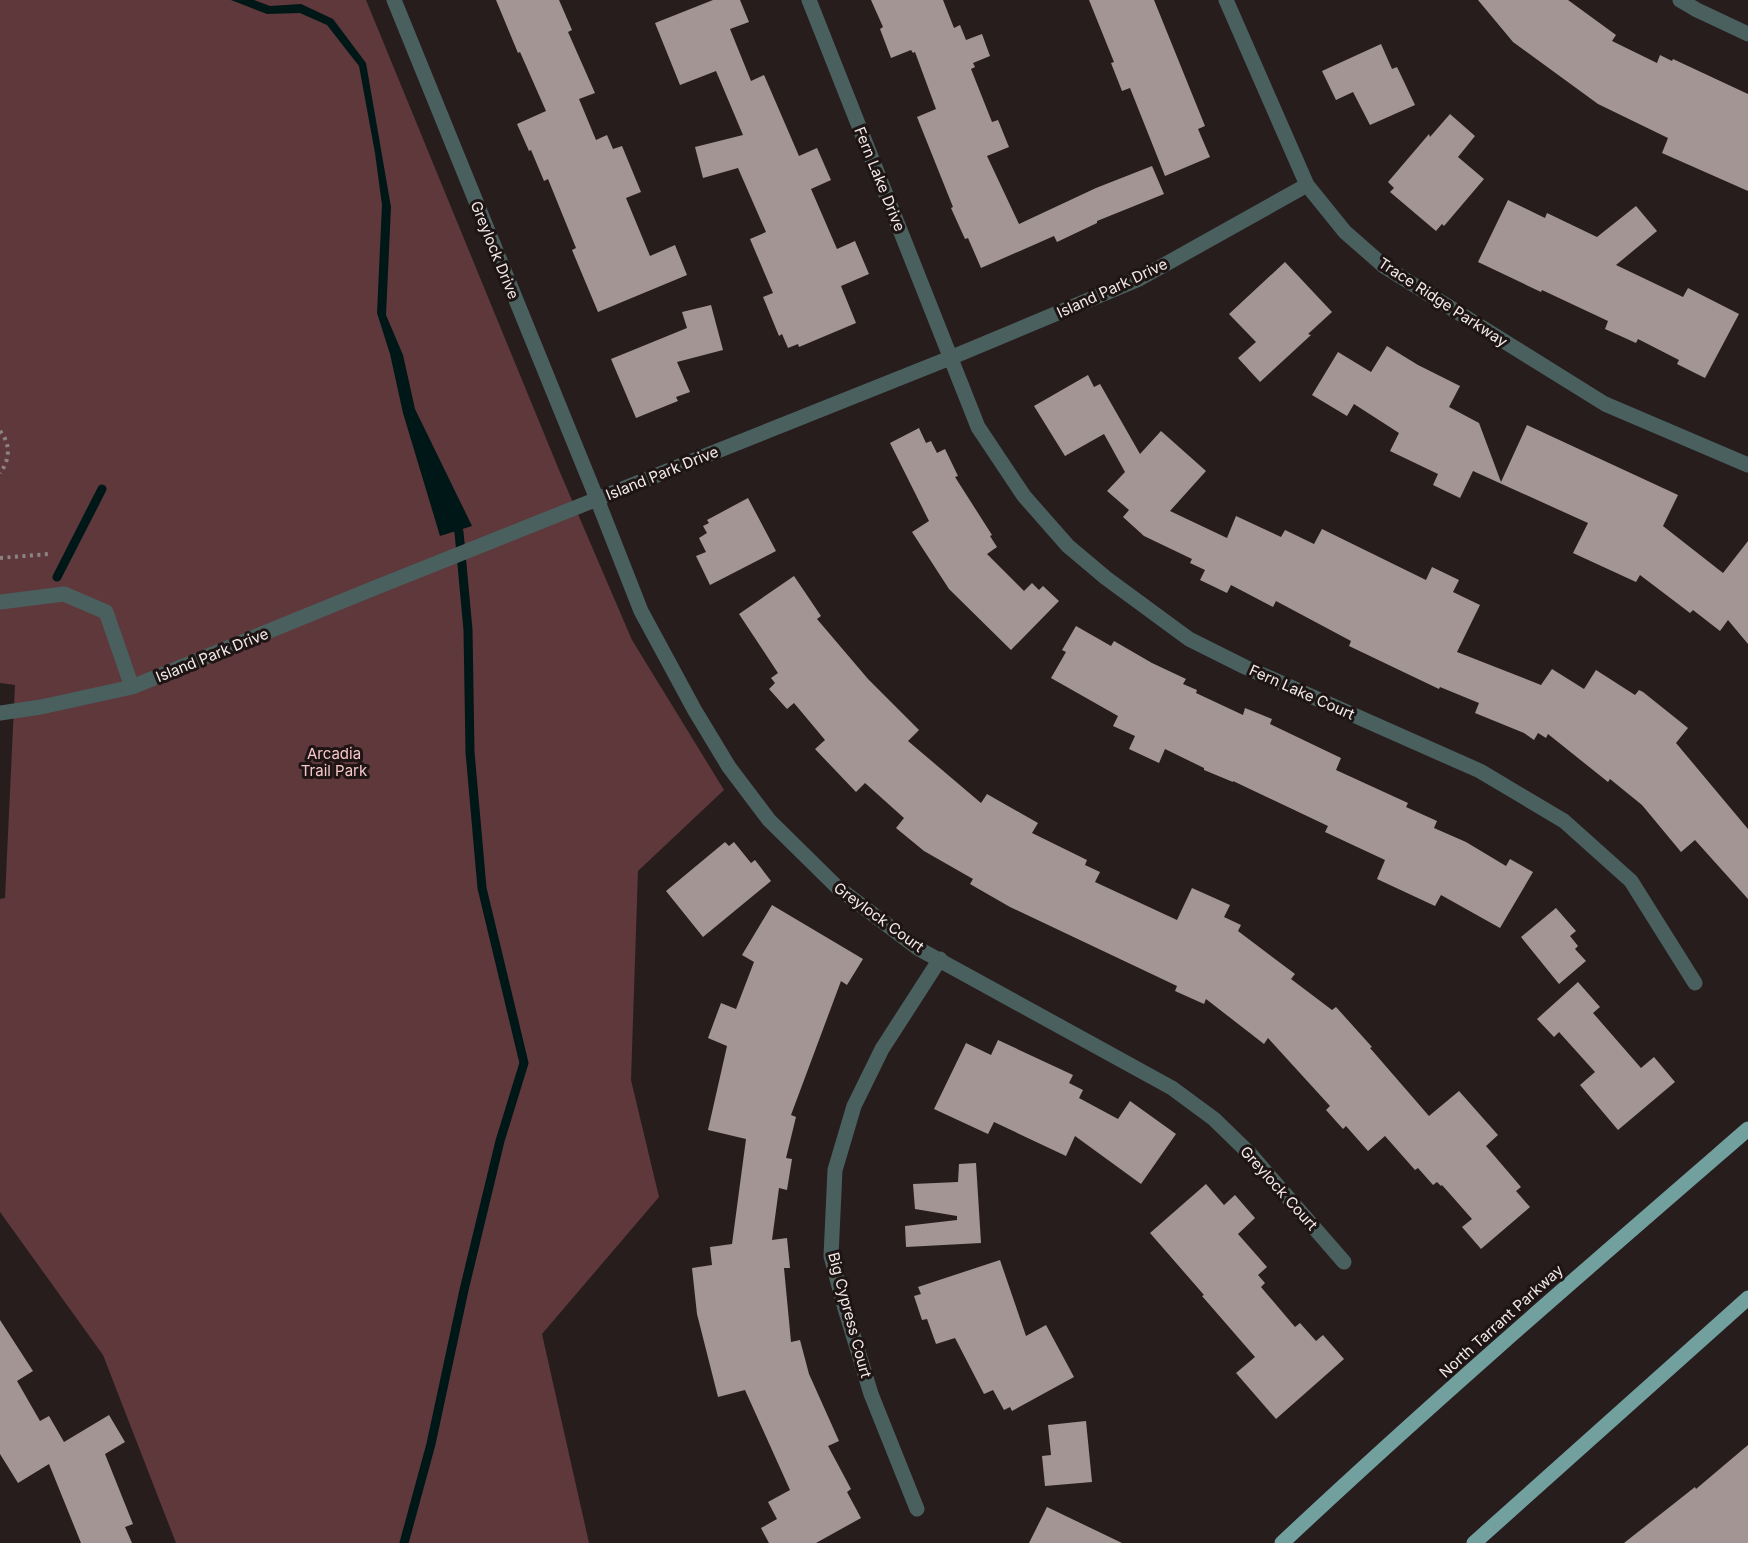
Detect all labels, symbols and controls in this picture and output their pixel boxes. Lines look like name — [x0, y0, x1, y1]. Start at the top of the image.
street label: Fern Lake Drive — [850, 124, 910, 234]
street label: Greylock Drive — [467, 198, 523, 302]
street label: Trace Ridge Parkway — [1375, 253, 1512, 351]
street label: Island Park Drive — [1054, 254, 1170, 322]
street label: Island Park Drive — [603, 442, 721, 504]
street label: Island Park Drive — [153, 624, 271, 686]
street label: Fern Lake Court — [1246, 660, 1358, 724]
park label: Arcadia Trail Park — [301, 744, 368, 780]
street label: Greylock Court — [830, 878, 928, 956]
street label: Greylock Court — [1236, 1142, 1322, 1234]
street label: Big Cypress Court — [824, 1250, 876, 1380]
street label: North Tarrant Parkway — [1435, 1260, 1567, 1382]

